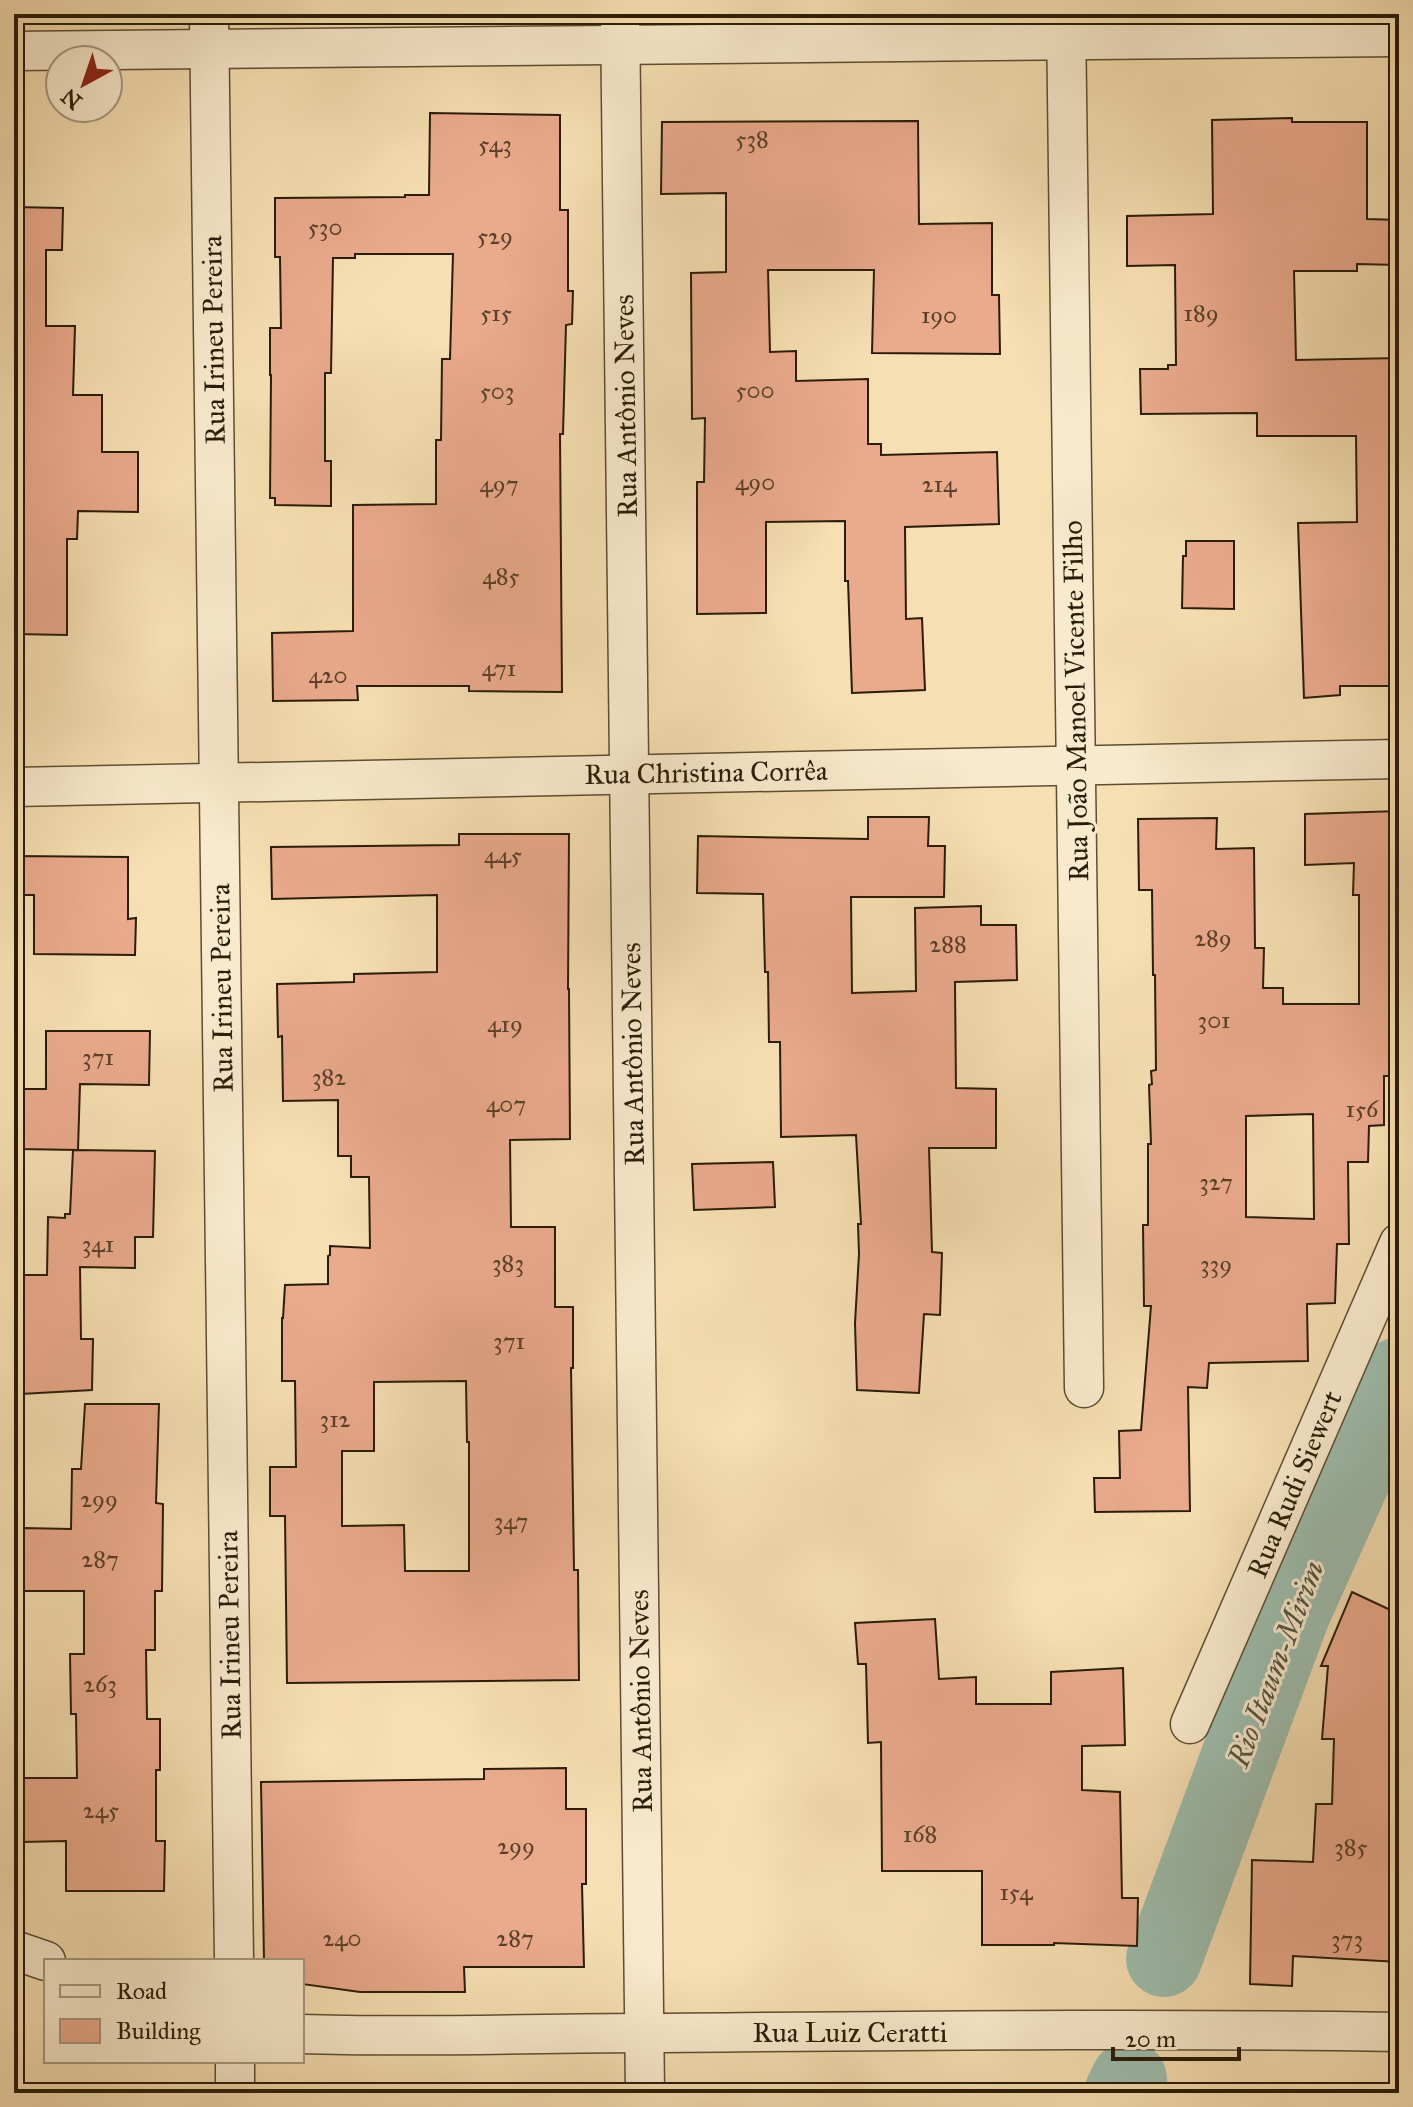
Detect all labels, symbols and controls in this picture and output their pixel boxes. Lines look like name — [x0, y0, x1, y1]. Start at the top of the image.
north arrow — [44, 44, 124, 124]
text: N — [55, 82, 87, 115]
house number: 538 — [735, 124, 769, 154]
house number: 543 — [478, 129, 512, 159]
house number: 530 — [308, 212, 342, 242]
house number: 529 — [477, 221, 513, 251]
street label: Rua Irineu Pereira — [194, 235, 233, 445]
street label: Rua Antônio Neves — [606, 294, 645, 518]
house number: 515 — [480, 298, 512, 328]
house number: 189 — [1183, 298, 1219, 328]
house number: 190 — [921, 300, 957, 330]
house number: 500 — [735, 375, 775, 405]
house number: 503 — [480, 376, 514, 406]
house number: 490 — [735, 467, 775, 497]
house number: 497 — [479, 469, 519, 499]
house number: 214 — [922, 469, 957, 499]
street label: Rua João Manoel Vicente Filho — [1055, 520, 1096, 882]
house number: 485 — [482, 561, 520, 591]
house number: 471 — [482, 653, 516, 683]
house number: 420 — [308, 660, 348, 690]
street label: Rua Christina Corrêa — [584, 753, 828, 792]
house number: 445 — [484, 840, 522, 870]
street label: Rua Irineu Pereira — [202, 883, 241, 1093]
house number: 289 — [1194, 923, 1232, 953]
house number: 288 — [929, 929, 967, 959]
street label: Rua Antônio Neves — [613, 942, 652, 1166]
house number: 301 — [1198, 1005, 1230, 1035]
house number: 419 — [487, 1009, 523, 1039]
house number: 371 — [82, 1042, 114, 1072]
house number: 382 — [312, 1062, 346, 1092]
house number: 407 — [486, 1089, 526, 1119]
house number: 156 — [1346, 1094, 1379, 1124]
house number: 327 — [1199, 1167, 1233, 1197]
house number: 341 — [82, 1229, 114, 1259]
house number: 383 — [492, 1248, 524, 1278]
house number: 339 — [1200, 1249, 1232, 1279]
house number: 371 — [493, 1326, 525, 1356]
street label: Rua Rudi Siewert — [1239, 1385, 1350, 1583]
house number: 312 — [320, 1404, 351, 1434]
house number: 299 — [80, 1484, 118, 1514]
house number: 347 — [494, 1506, 528, 1536]
street label: Rua Irineu Pereira — [210, 1530, 249, 1740]
house number: 287 — [81, 1544, 119, 1574]
water label: Rio Itaum-Mirim — [1220, 1556, 1332, 1773]
street label: Rua Antônio Neves — [621, 1589, 660, 1813]
house number: 263 — [83, 1669, 117, 1699]
house number: 245 — [83, 1795, 119, 1825]
house number: 168 — [903, 1819, 937, 1849]
house number: 299 — [497, 1831, 535, 1861]
house number: 385 — [1334, 1832, 1368, 1862]
house number: 154 — [999, 1877, 1033, 1907]
house number: 240 — [322, 1923, 362, 1953]
house number: 287 — [496, 1923, 534, 1953]
house number: 373 — [1331, 1924, 1363, 1954]
legend — [44, 1959, 304, 2063]
text: Road — [116, 1976, 167, 2006]
scale bar — [1113, 2011, 1239, 2061]
street label: Rua Luiz Ceratti — [752, 2015, 948, 2050]
text: Building — [116, 2016, 201, 2046]
text: 20 m — [1125, 2024, 1176, 2054]

